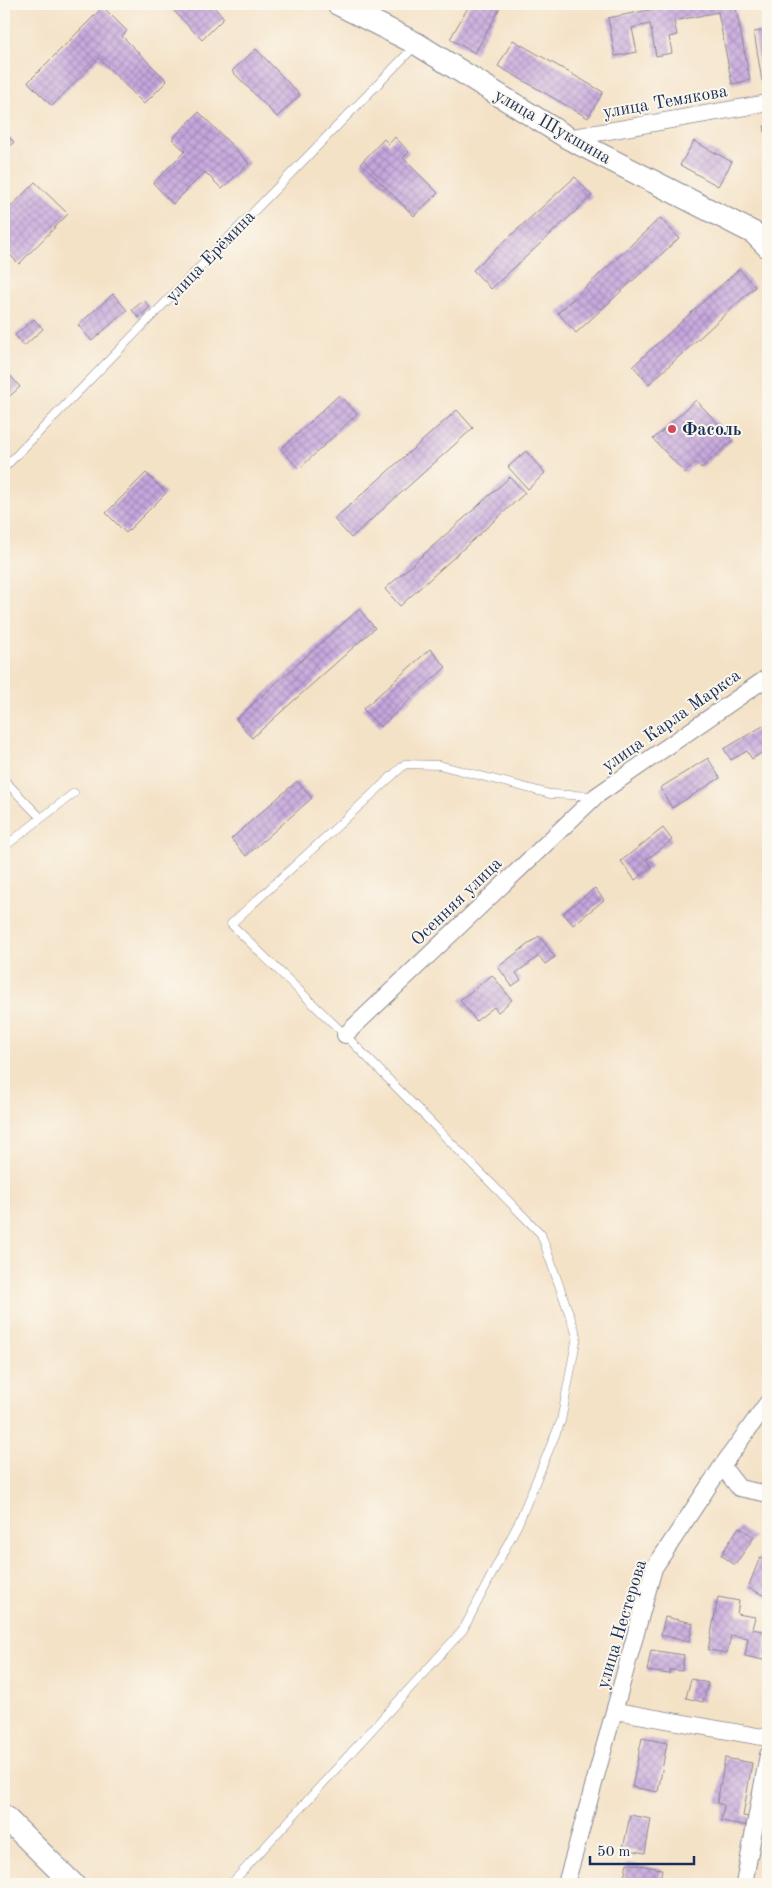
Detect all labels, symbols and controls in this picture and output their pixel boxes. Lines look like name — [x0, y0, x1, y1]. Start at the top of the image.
street label: улица Темякова — [601, 82, 729, 122]
street label: улица Шукшина — [491, 86, 614, 168]
street label: улица Ерёмина — [163, 207, 259, 306]
place label: Фасоль — [682, 421, 742, 439]
marker: Фасоль — [666, 423, 678, 435]
street label: улица Карла Маркса — [599, 666, 744, 775]
street label: Осенняя улица — [408, 854, 506, 949]
street label: улица Нестерова — [594, 1558, 650, 1691]
scale bar — [590, 1833, 693, 1865]
text: 50 m — [597, 1845, 631, 1860]

